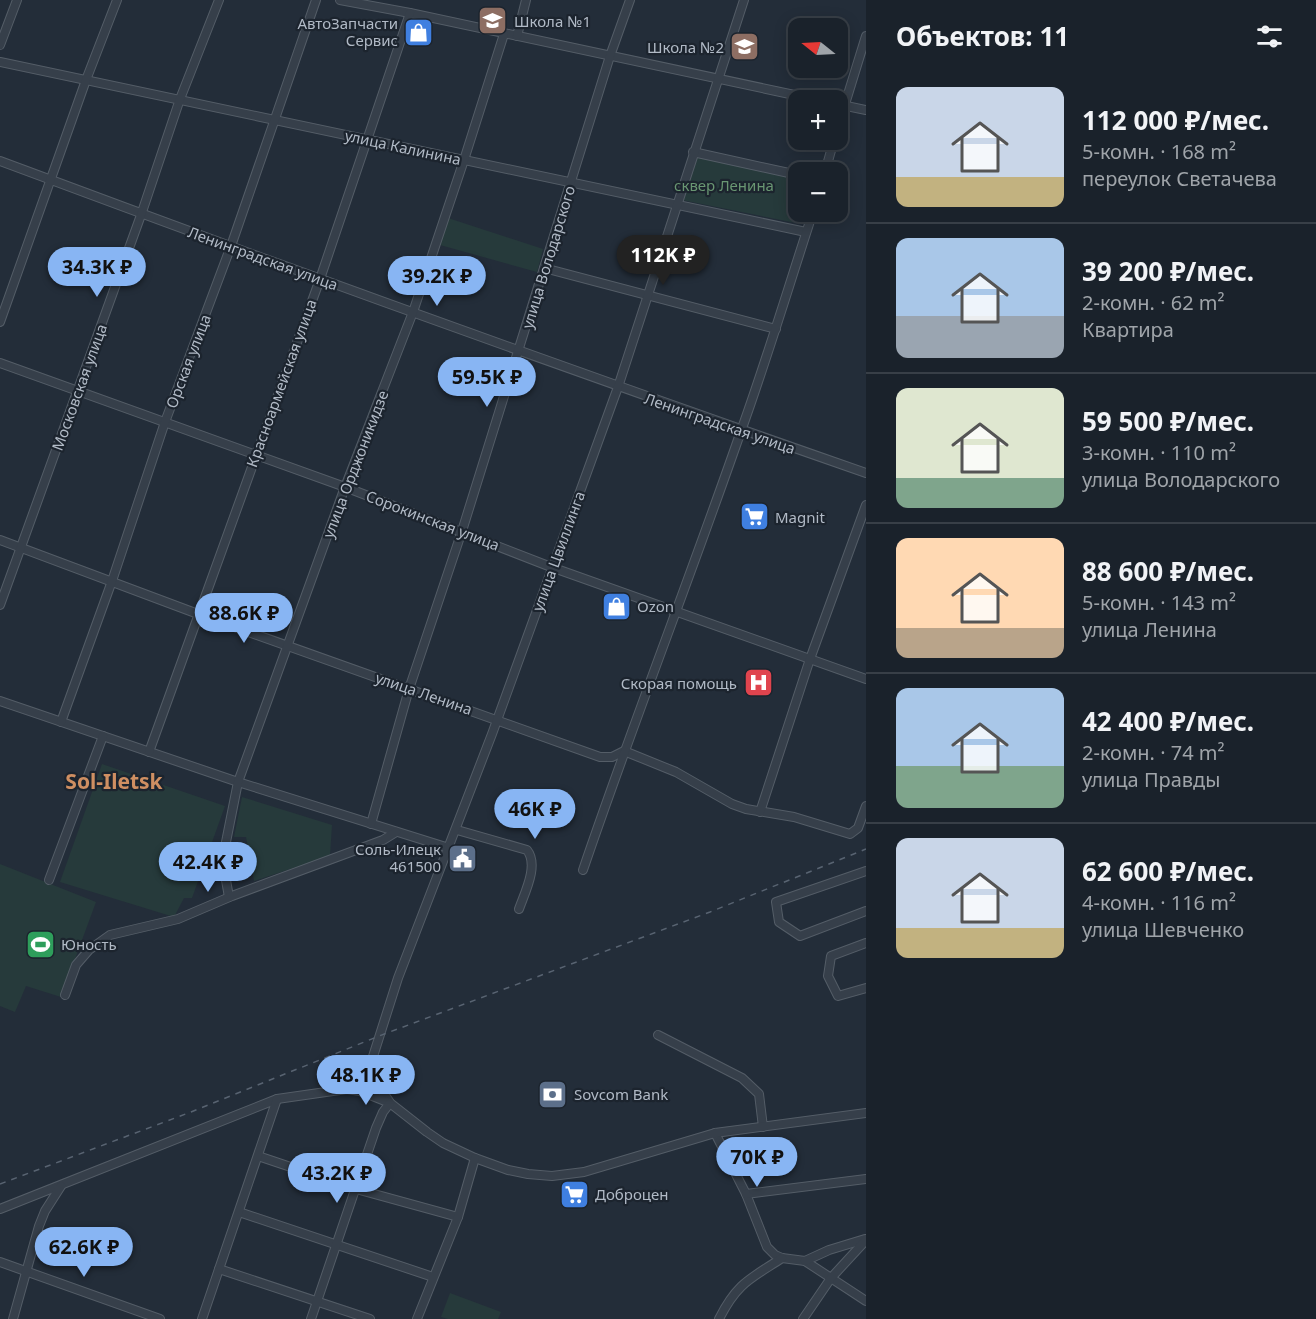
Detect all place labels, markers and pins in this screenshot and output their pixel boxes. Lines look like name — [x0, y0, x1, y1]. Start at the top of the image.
school or university icon: Школа №1 — [477, 5, 509, 37]
place label: Школа №1 — [514, 11, 591, 31]
place label: АвтоЗапчасти Сервис — [297, 13, 398, 50]
shop icon: АвтоЗапчасти Сервис — [403, 16, 435, 48]
school or university icon: Школа №2 — [729, 31, 761, 63]
place label: Школа №2 — [647, 37, 724, 57]
pin: 112K ₽ — [614, 235, 712, 286]
pin: 34.3K ₽ — [42, 247, 152, 298]
pin: 39.2K ₽ — [382, 256, 492, 307]
pin: 59.5K ₽ — [432, 357, 542, 408]
supermarket icon: Magnit — [738, 501, 770, 533]
place label: Magnit — [775, 507, 825, 527]
shop icon: Ozon — [600, 590, 632, 622]
pin: 88.6K ₽ — [189, 593, 299, 644]
place label: Ozon — [637, 596, 674, 616]
hospital icon: Скорая помощь — [742, 667, 774, 699]
place label: Скорая помощь — [621, 673, 737, 693]
pin: 46K ₽ — [493, 789, 577, 840]
place label: Соль-Илецк 461500 — [355, 839, 441, 876]
pin: 42.4K ₽ — [153, 842, 263, 893]
public building icon: Соль-Илецк 461500 — [446, 842, 478, 874]
sports icon: Юность — [24, 928, 56, 960]
place label: Юность — [61, 934, 117, 954]
pin: 48.1K ₽ — [311, 1055, 421, 1106]
bank icon: Sovcom Bank — [537, 1078, 569, 1110]
place label: Sovcom Bank — [574, 1084, 668, 1104]
pin: 70K ₽ — [715, 1137, 799, 1188]
pin: 43.2K ₽ — [282, 1153, 392, 1204]
supermarket icon: Доброцен — [558, 1178, 590, 1210]
place label: Доброцен — [595, 1184, 669, 1204]
pin: 62.6K ₽ — [29, 1227, 139, 1278]

